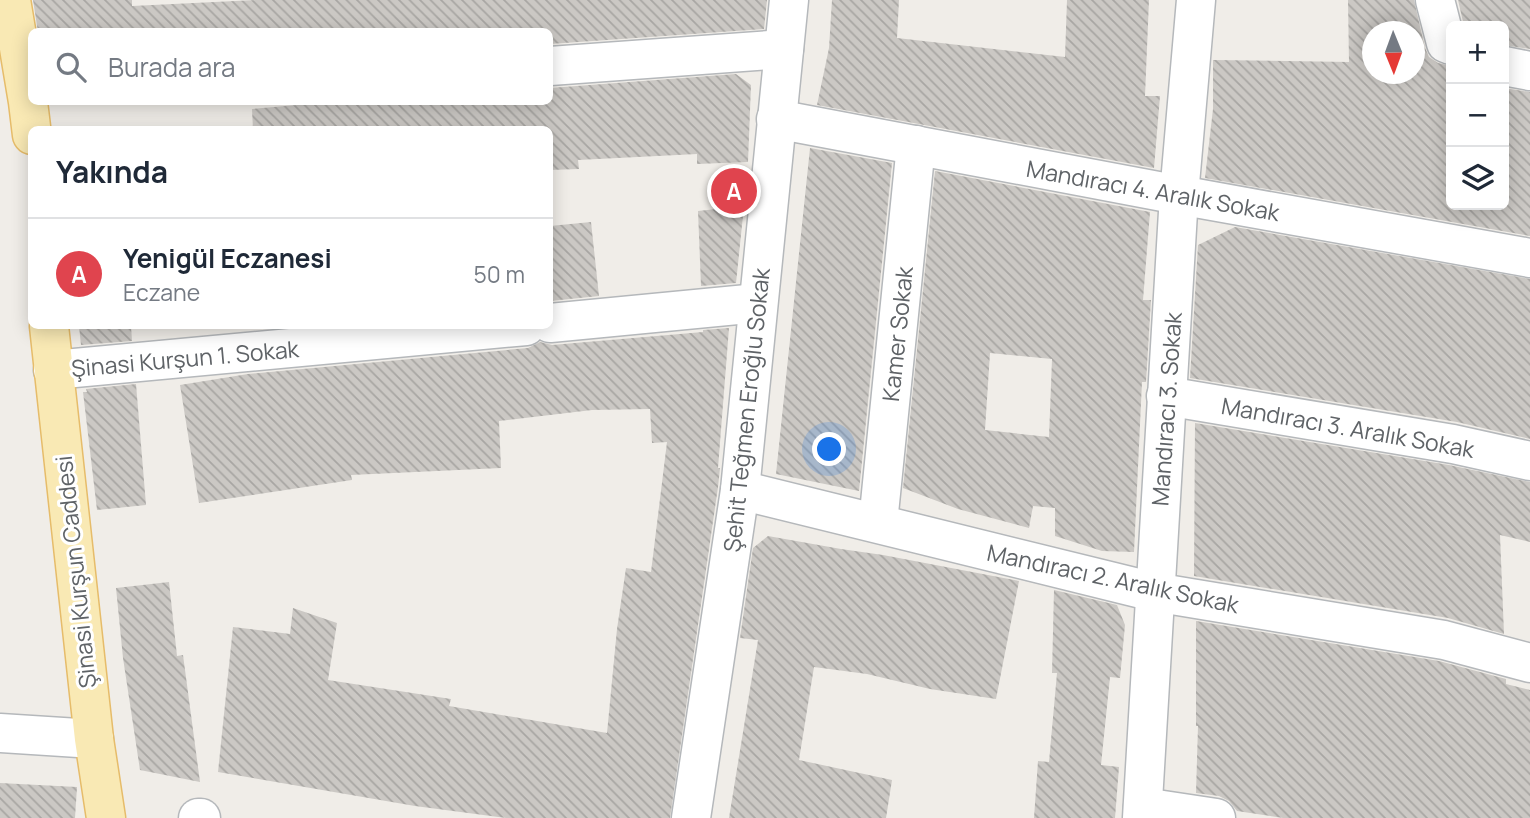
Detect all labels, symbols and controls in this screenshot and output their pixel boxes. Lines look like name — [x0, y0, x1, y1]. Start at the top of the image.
north arrow — [1362, 21, 1425, 84]
map controls — [1446, 21, 1509, 210]
button: + — [1446, 21, 1509, 84]
search box — [28, 28, 553, 105]
icon: search — [52, 48, 90, 86]
text: Burada ara — [108, 49, 235, 85]
button: − — [1446, 84, 1509, 147]
button: layers — [1446, 147, 1509, 210]
text: Yakında — [56, 151, 168, 192]
street label: Mandıracı 4. Aralık Sokak — [1024, 152, 1283, 228]
pin: A — [711, 165, 757, 217]
text: Yenigül Eczanesi — [123, 240, 332, 276]
text: A — [71, 258, 87, 290]
text: 50 m — [474, 258, 525, 290]
street label: Kamer Sokak — [874, 264, 920, 403]
street label: Şehit Teğmen Eroğlu Sokak — [715, 266, 777, 554]
text: Eczane — [123, 276, 200, 308]
street label: Mandıracı 3. Sokak — [1143, 310, 1189, 507]
street label: Şinasi Kurşun 1. Sokak — [70, 332, 301, 384]
street label: Mandıracı 3. Aralık Sokak — [1219, 389, 1477, 465]
your location — [812, 432, 846, 466]
street label: Şinasi Kurşun Caddesi — [47, 454, 103, 690]
street label: Mandıracı 2. Aralık Sokak — [984, 536, 1242, 620]

